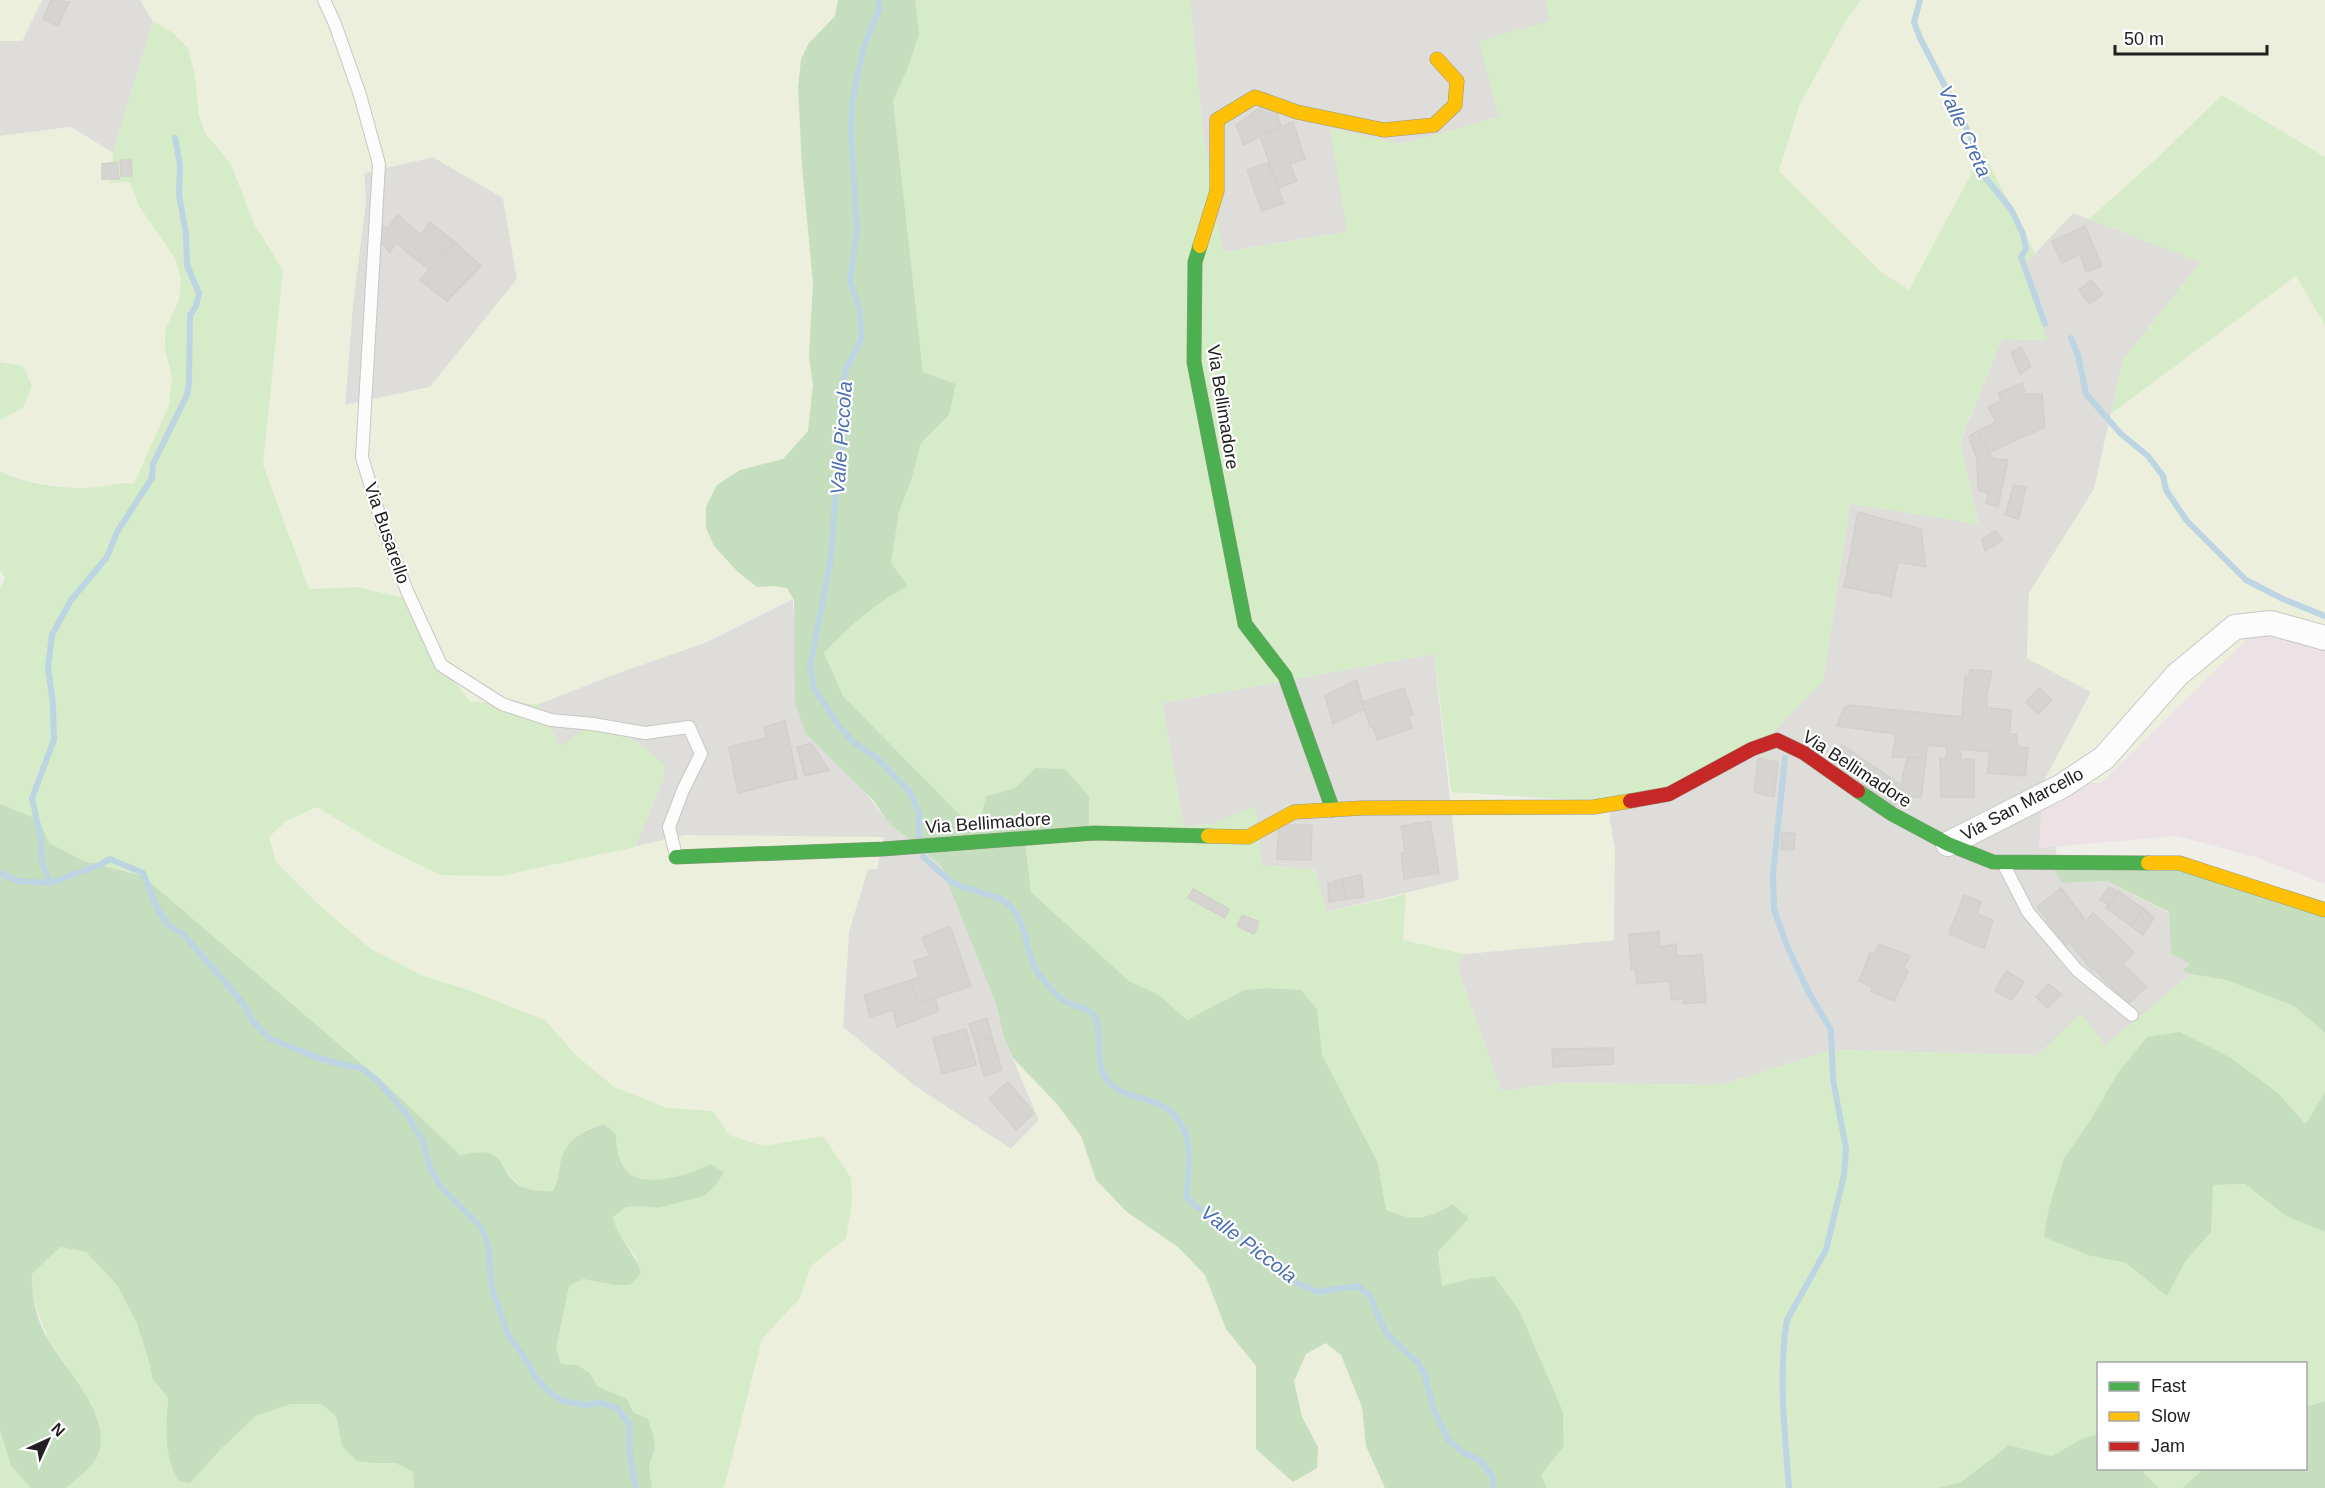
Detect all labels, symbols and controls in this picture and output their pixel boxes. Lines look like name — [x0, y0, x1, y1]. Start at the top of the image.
scale bar — [2115, 18, 2266, 56]
text: 50 m — [2124, 29, 2164, 49]
water label: Valle Creta — [1934, 82, 1996, 180]
street label: Via Bellimadore — [1203, 343, 1243, 471]
water label: Valle Piccola — [826, 380, 856, 496]
street label: Via Busarello — [360, 480, 414, 586]
street label: Via Bellimadore — [1799, 726, 1915, 812]
street label: Via San Marcello — [1957, 763, 2087, 845]
street label: Via Bellimadore — [925, 809, 1051, 837]
water label: Valle Piccola — [1197, 1201, 1301, 1287]
legend — [2097, 1362, 2307, 1470]
text: Fast — [2151, 1376, 2186, 1396]
text: Slow — [2151, 1406, 2191, 1426]
north arrow — [18, 1410, 78, 1470]
text: N — [48, 1420, 68, 1440]
text: Jam — [2151, 1436, 2185, 1456]

